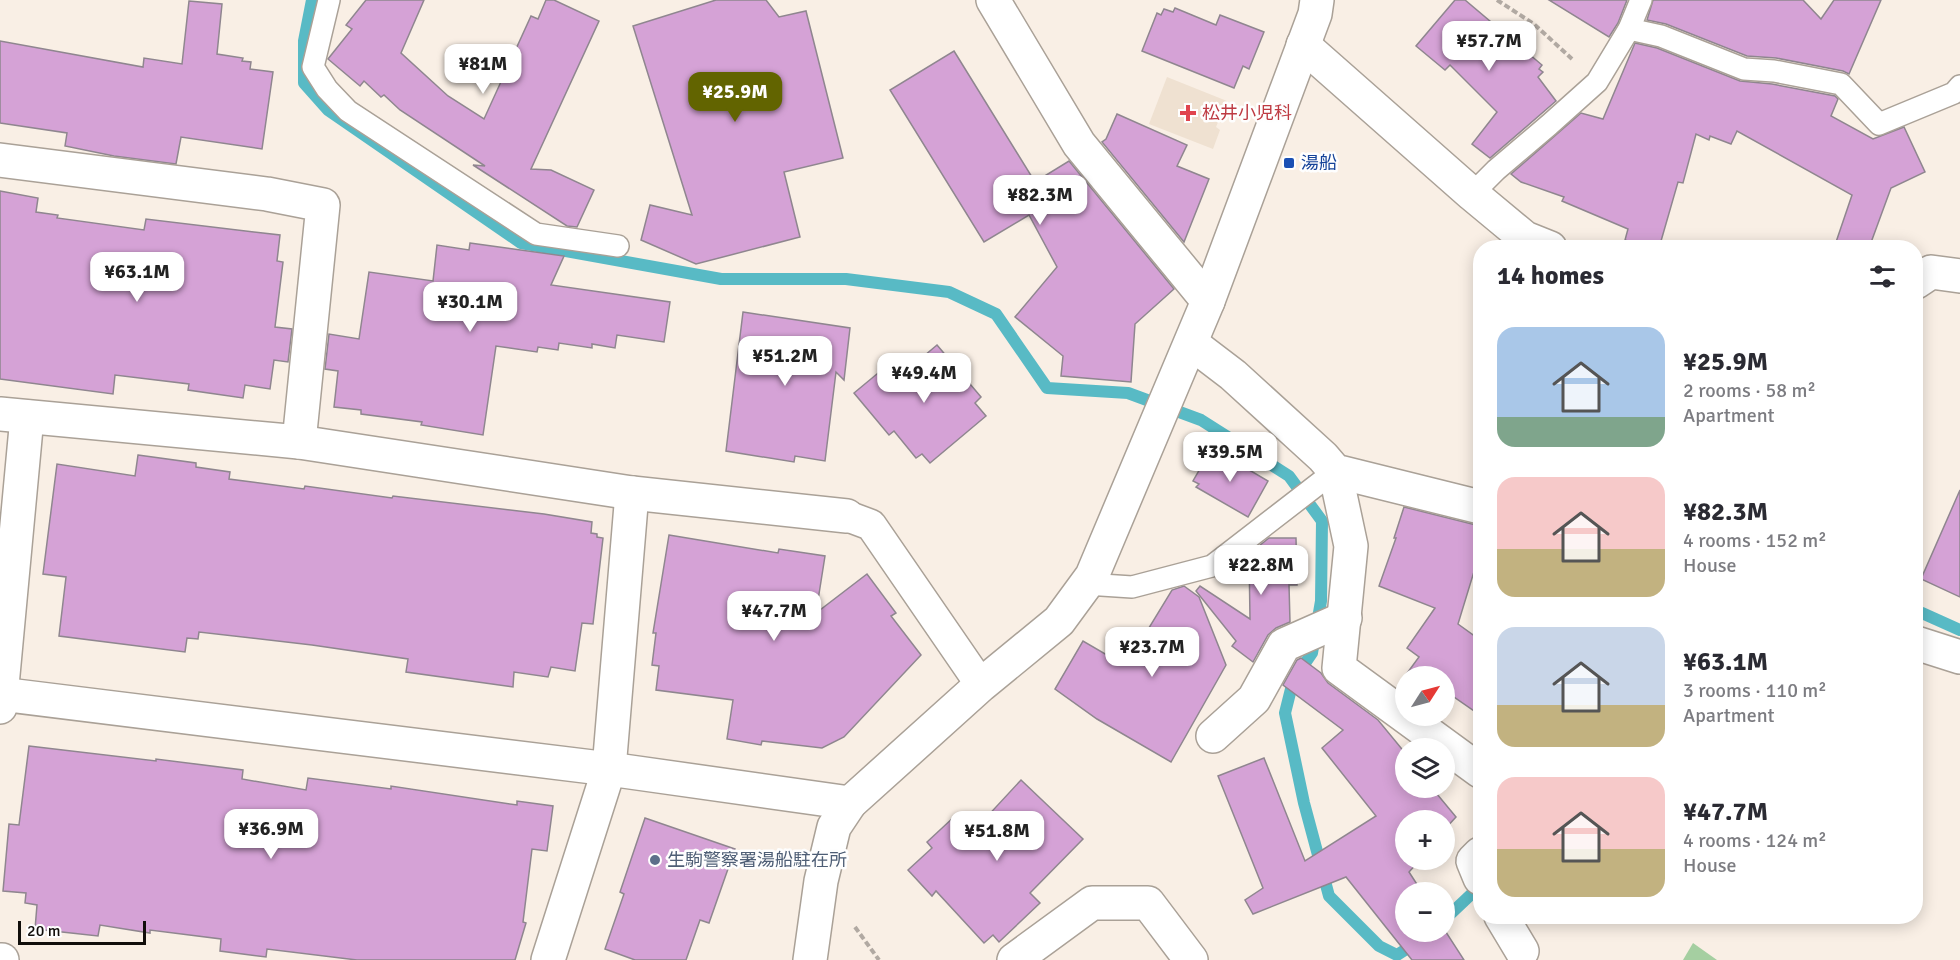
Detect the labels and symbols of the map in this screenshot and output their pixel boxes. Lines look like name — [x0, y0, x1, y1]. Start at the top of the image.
pin: ¥57.7M — [1440, 21, 1538, 72]
pin: ¥81M — [447, 44, 519, 95]
pin: ¥25.9M — [686, 72, 784, 123]
place label: 松井小児科 — [1202, 102, 1292, 124]
marker: 松井小児科 — [1179, 104, 1197, 122]
place label: 湯船 — [1301, 152, 1337, 174]
marker: 湯船 — [1282, 156, 1296, 170]
pin: ¥82.3M — [991, 175, 1089, 226]
pin: ¥63.1M — [88, 252, 186, 303]
pin: ¥30.1M — [421, 282, 519, 333]
pin: ¥51.2M — [736, 336, 834, 387]
pin: ¥49.4M — [875, 353, 973, 404]
pin: ¥39.5M — [1181, 432, 1279, 483]
pin: ¥22.8M — [1212, 545, 1310, 596]
pin: ¥47.7M — [725, 591, 823, 642]
pin: ¥23.7M — [1103, 627, 1201, 678]
north arrow — [1395, 666, 1455, 726]
pin: ¥36.9M — [222, 809, 320, 860]
pin: ¥51.8M — [948, 811, 1046, 862]
place label: 生駒警察署湯船駐在所 — [667, 849, 847, 871]
marker: 生駒警察署湯船駐在所 — [648, 853, 662, 867]
scale bar — [18, 918, 146, 946]

